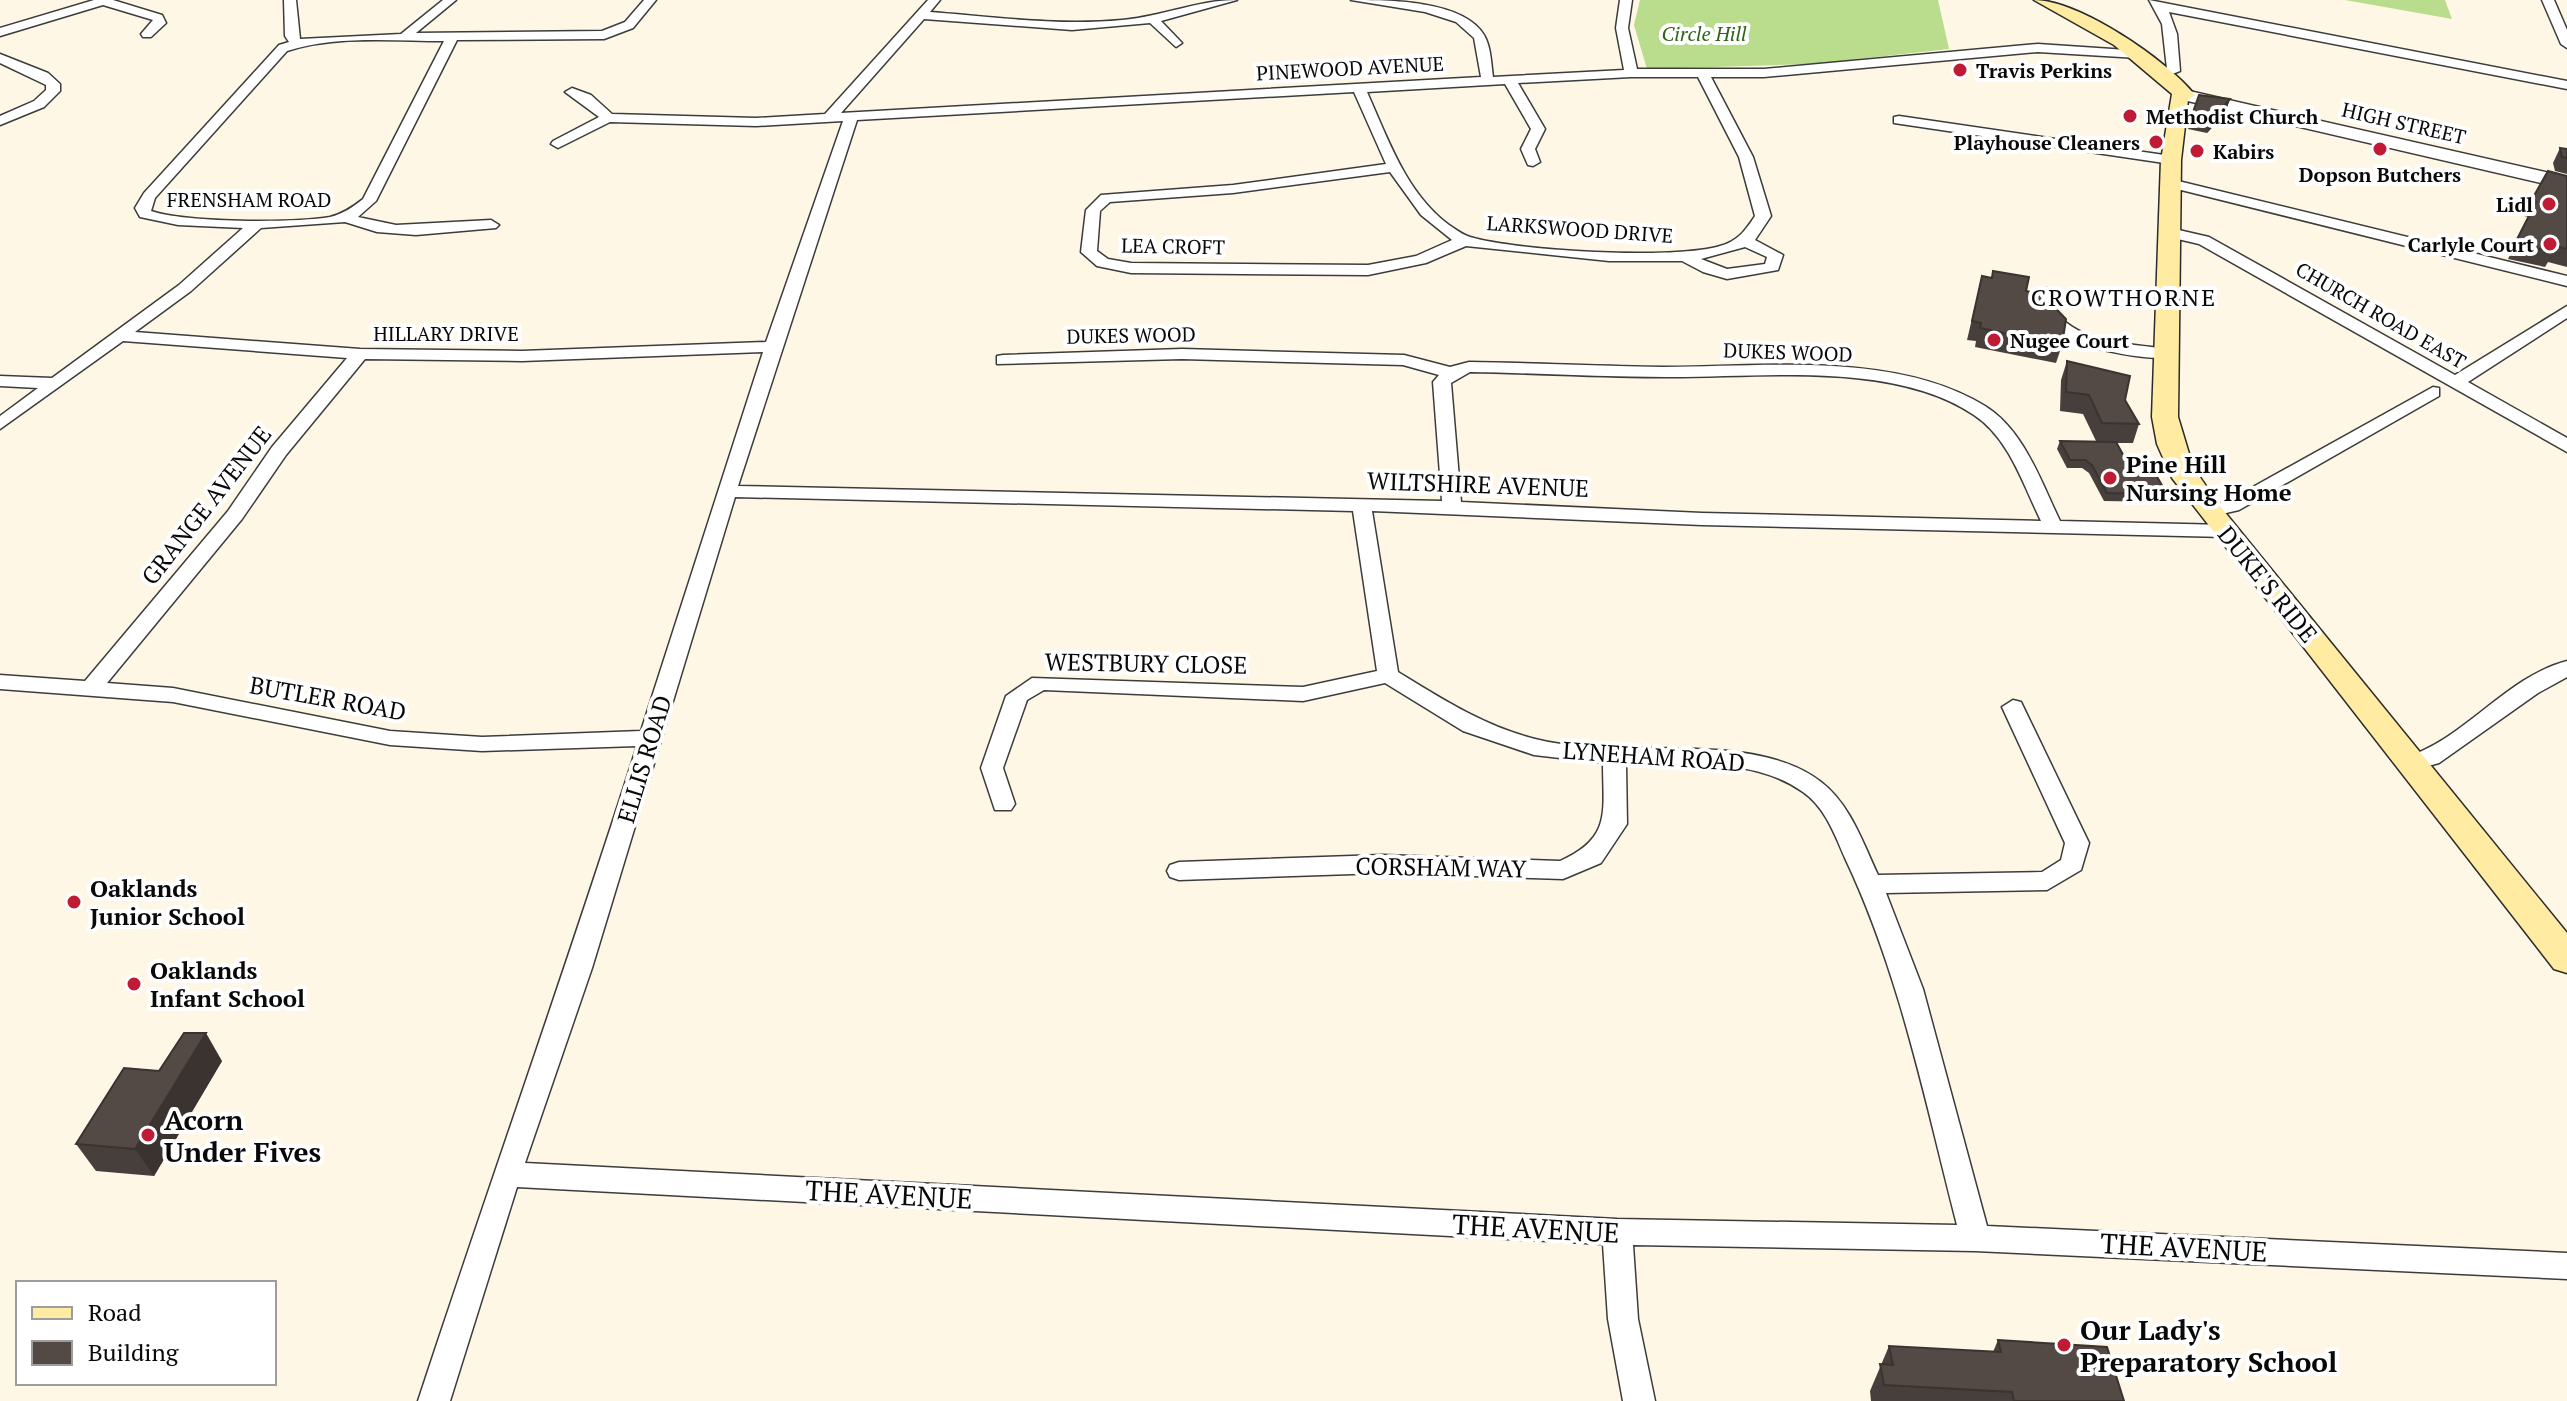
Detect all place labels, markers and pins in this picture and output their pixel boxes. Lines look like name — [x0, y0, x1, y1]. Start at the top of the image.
place label: Travis Perkins — [1976, 57, 2112, 84]
marker: Travis Perkins — [1951, 61, 1969, 79]
place label: Methodist Church — [2146, 103, 2319, 130]
marker: Methodist Church — [2121, 107, 2139, 125]
place label: Playhouse Cleaners — [1954, 129, 2140, 156]
marker: Playhouse Cleaners — [2147, 133, 2165, 151]
place label: Kabirs — [2213, 138, 2274, 165]
marker: Dopson Butchers — [2371, 140, 2389, 158]
marker: Kabirs — [2188, 142, 2206, 160]
place label: Dopson Butchers — [2299, 161, 2461, 188]
place label: Lidl — [2496, 191, 2533, 218]
marker: Lidl — [2540, 195, 2558, 213]
place label: Carlyle Court — [2408, 231, 2534, 258]
marker: Carlyle Court — [2541, 235, 2559, 253]
place label: Nugee Court — [2010, 327, 2129, 354]
marker: Nugee Court — [1985, 331, 2003, 349]
place label: Pine Hill Nursing Home — [2126, 448, 2292, 508]
marker: Pine Hill Nursing Home — [2101, 469, 2119, 487]
place label: Oaklands Junior School — [90, 872, 245, 932]
marker: Oaklands Junior School — [65, 893, 83, 911]
place label: Oaklands Infant School — [150, 954, 305, 1014]
marker: Oaklands Infant School — [125, 975, 143, 993]
place label: Acorn Under Fives — [164, 1101, 321, 1170]
marker: Acorn Under Fives — [139, 1126, 157, 1144]
place label: Our Lady's Preparatory School — [2080, 1311, 2337, 1380]
marker: Our Lady's Preparatory School — [2055, 1336, 2073, 1354]

